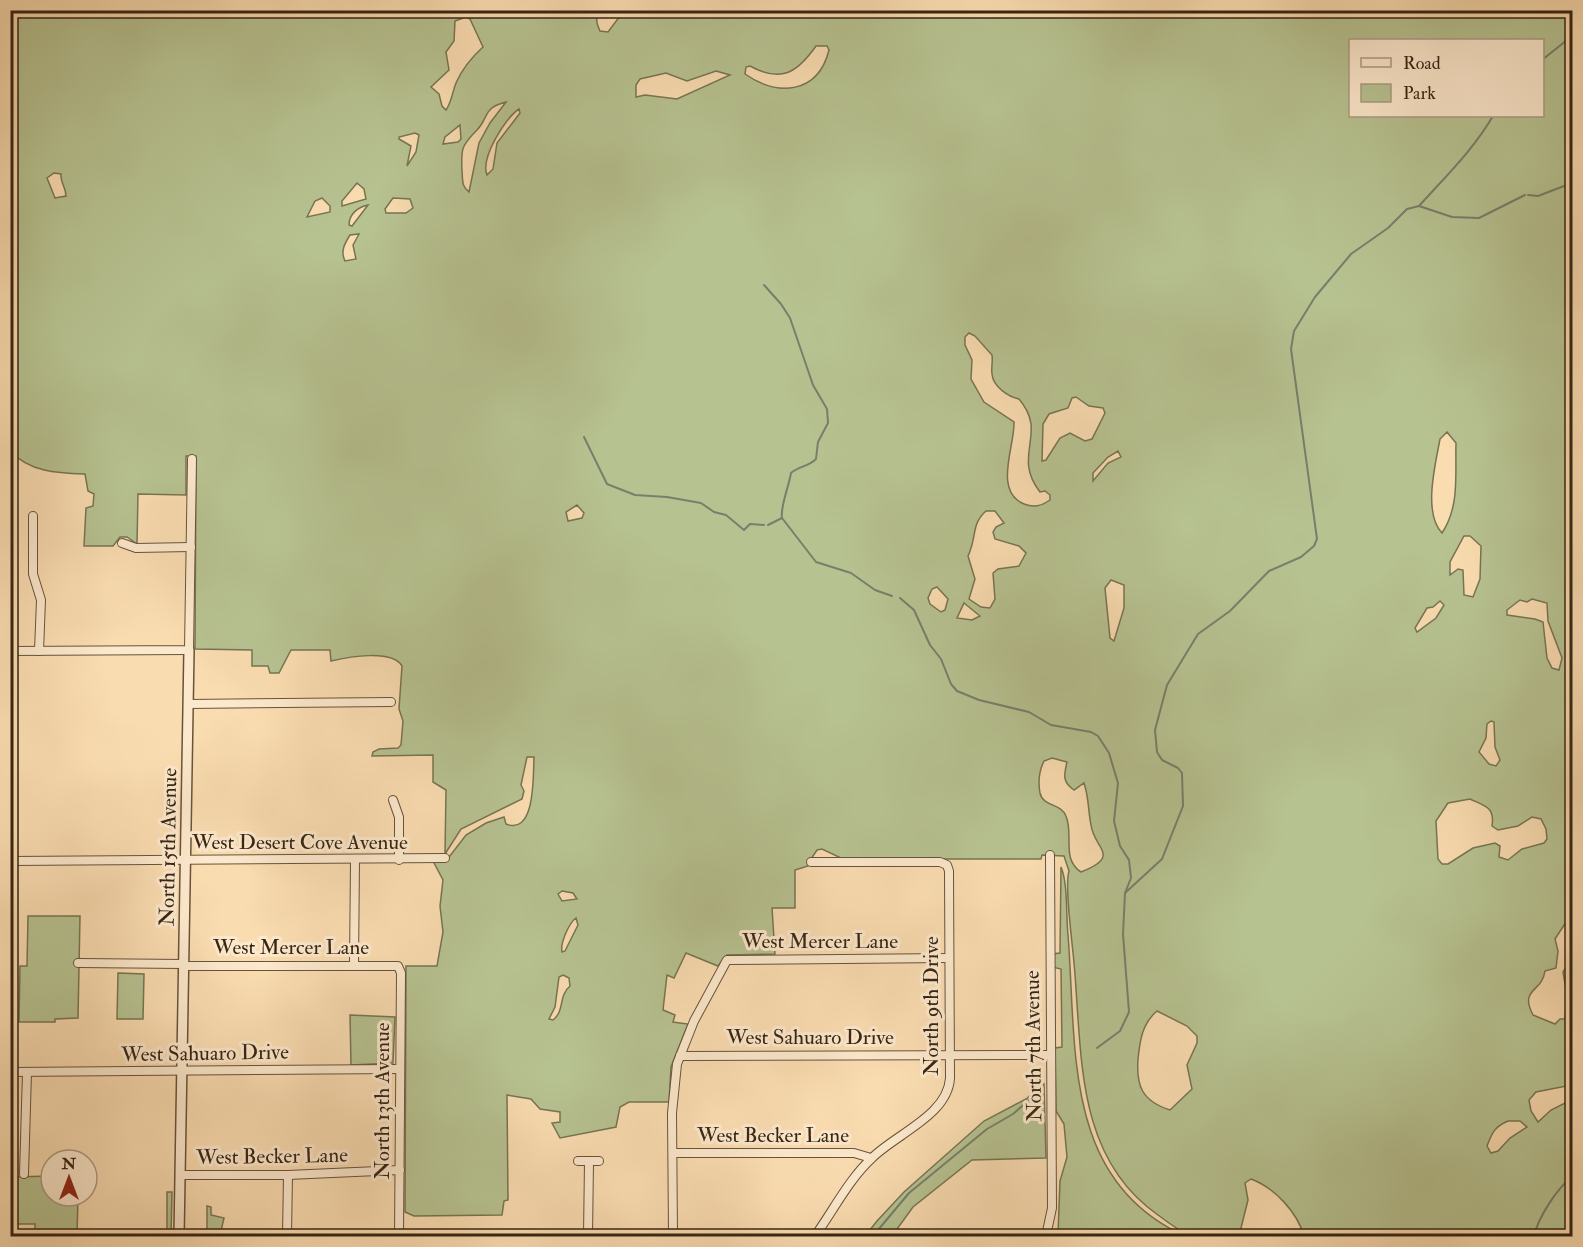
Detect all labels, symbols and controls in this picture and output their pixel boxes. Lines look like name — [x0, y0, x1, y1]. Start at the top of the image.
legend — [1349, 39, 1544, 117]
text: Road — [1403, 52, 1441, 75]
text: Park — [1403, 82, 1436, 105]
street label: North 15th Avenue — [154, 767, 183, 926]
street label: West Desert Cove Avenue — [191, 829, 408, 856]
street label: West Mercer Lane — [741, 928, 898, 955]
street label: West Mercer Lane — [212, 934, 369, 961]
street label: North 9th Drive — [918, 936, 945, 1076]
street label: North 7th Avenue — [1019, 970, 1048, 1122]
street label: North 13th Avenue — [369, 1022, 396, 1180]
street label: West Sahuaro Drive — [725, 1024, 894, 1051]
street label: West Sahuaro Drive — [120, 1039, 289, 1068]
street label: West Becker Lane — [696, 1122, 849, 1149]
street label: West Becker Lane — [195, 1142, 348, 1171]
north arrow — [39, 1148, 99, 1208]
text: N — [61, 1154, 77, 1174]

